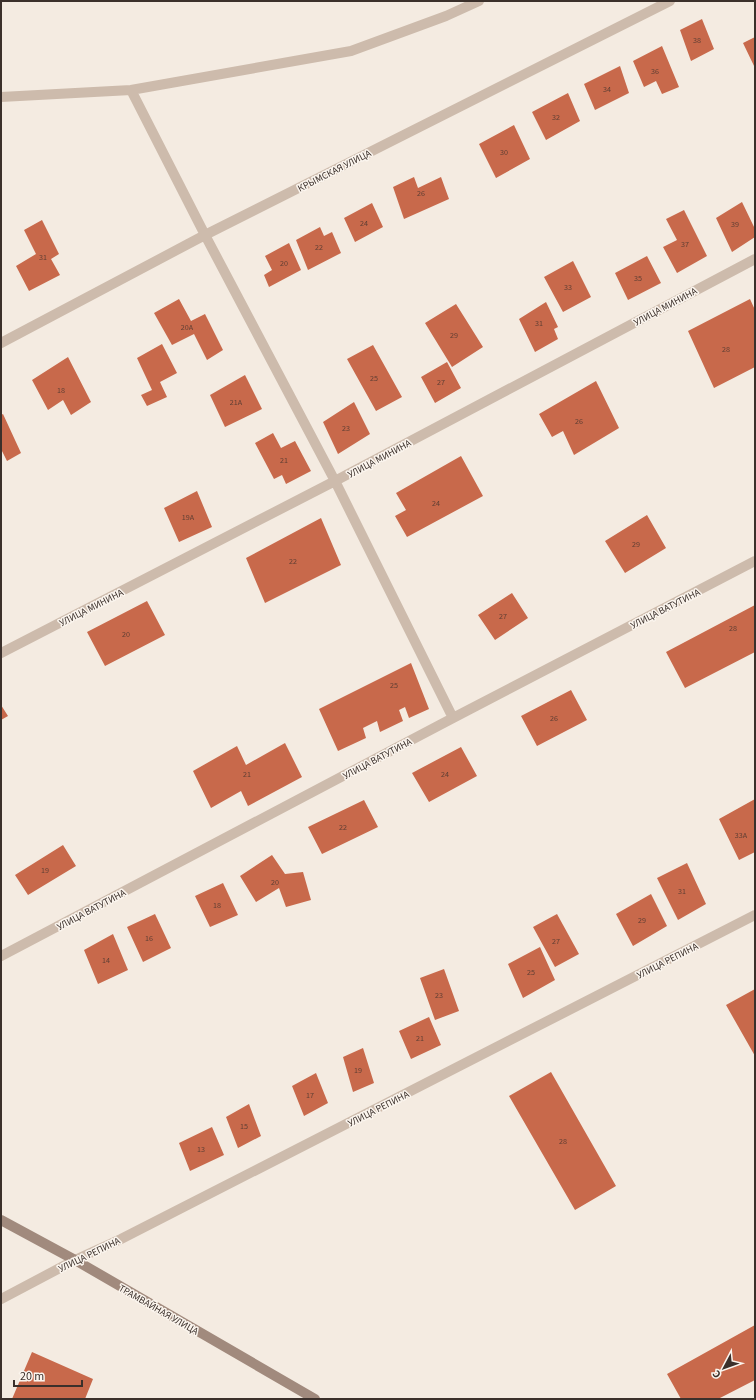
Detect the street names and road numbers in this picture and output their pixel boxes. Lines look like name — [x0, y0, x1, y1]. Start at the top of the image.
street label: КРЫМСКАЯ УЛИЦА — [295, 146, 374, 195]
street label: УЛИЦА МИНИНА — [631, 284, 700, 330]
street label: УЛИЦА МИНИНА — [345, 436, 414, 482]
street label: УЛИЦА МИНИНА — [57, 585, 126, 630]
street label: УЛИЦА ВАТУТИНА — [628, 585, 703, 632]
street label: УЛИЦА ВАТУТИНА — [340, 735, 415, 783]
street label: УЛИЦА ВАТУТИНА — [54, 886, 129, 934]
street label: УЛИЦА РЕПИНА — [634, 939, 701, 982]
street label: УЛИЦА РЕПИНА — [345, 1087, 412, 1130]
street label: УЛИЦА РЕПИНА — [56, 1234, 123, 1276]
street label: ТРАМВАЙНАЯ УЛИЦА — [116, 1281, 202, 1339]

